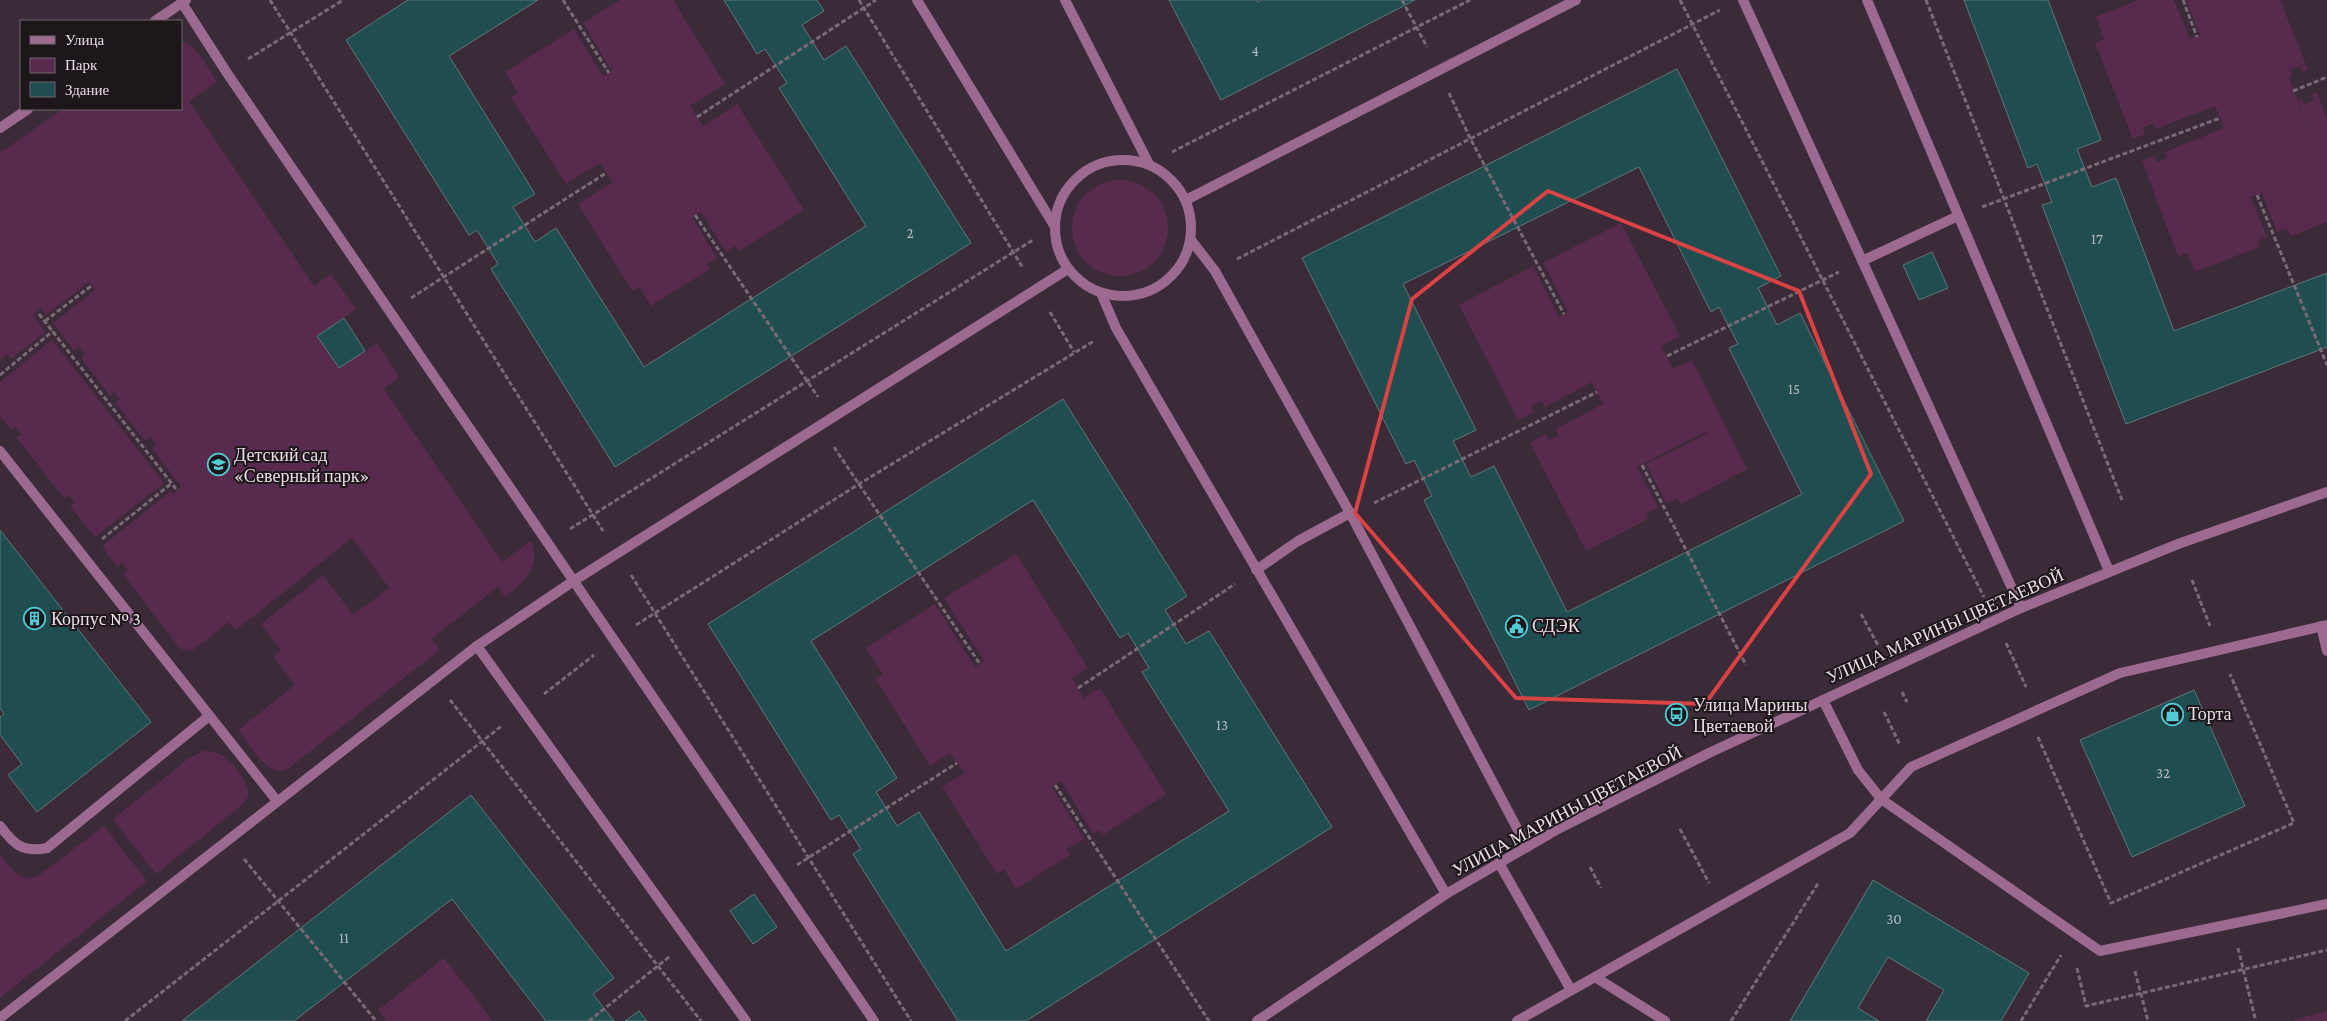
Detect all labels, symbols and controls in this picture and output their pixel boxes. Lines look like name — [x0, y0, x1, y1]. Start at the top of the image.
legend — [20, 20, 182, 110]
text: Улица — [65, 32, 104, 48]
house number: 4 — [1251, 43, 1259, 59]
text: Парк — [65, 57, 98, 73]
text: Здание — [65, 82, 109, 98]
house number: 2 — [906, 225, 914, 241]
house number: 17 — [2091, 231, 2103, 247]
house number: 15 — [1788, 381, 1800, 397]
place label: Детский сад «Северный парк» — [234, 445, 369, 486]
school or university icon: Детский сад «Северный парк» — [206, 453, 230, 477]
street label: УЛИЦА МАРИНЫ ЦВЕТАЕВОЙ — [1823, 565, 2067, 687]
building icon: Корпус № 3 — [23, 607, 47, 631]
place label: Корпус № 3 — [51, 609, 141, 629]
public building icon: СДЭК — [1504, 614, 1528, 638]
place label: СДЭК — [1532, 616, 1581, 636]
place label: Улица Марины Цветаевой — [1693, 695, 1808, 736]
shop icon: Торта — [2160, 702, 2184, 726]
bus stop icon: Улица Марины Цветаевой — [1665, 703, 1689, 727]
place label: Торта — [2188, 704, 2231, 724]
house number: 13 — [1216, 717, 1228, 733]
street label: УЛИЦА МАРИНЫ ЦВЕТАЕВОЙ — [1449, 742, 1685, 880]
house number: 32 — [2156, 765, 2170, 781]
house number: 30 — [1886, 911, 1902, 927]
house number: 11 — [339, 930, 349, 946]

